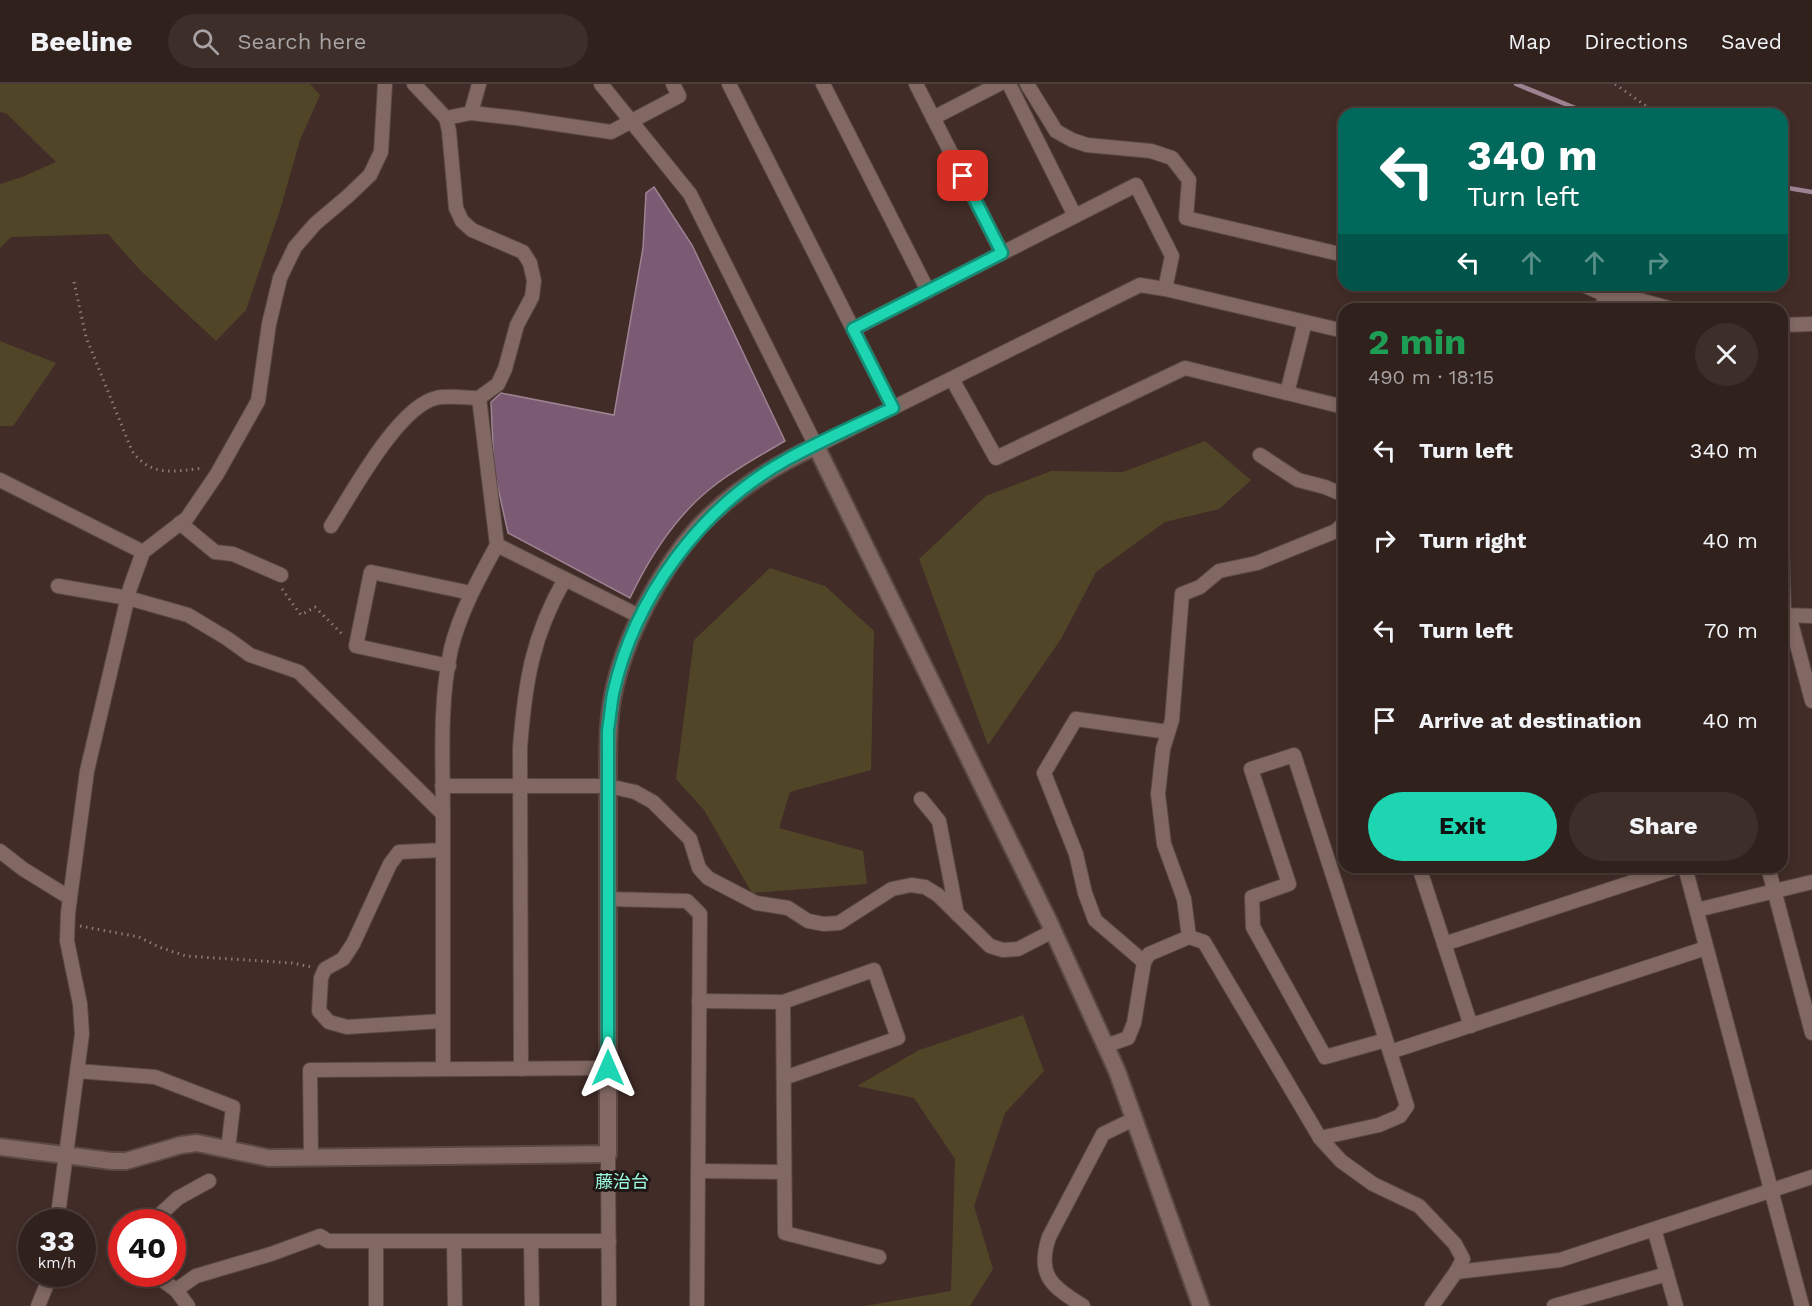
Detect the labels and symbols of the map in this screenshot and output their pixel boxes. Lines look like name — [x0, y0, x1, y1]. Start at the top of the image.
pin — [937, 150, 988, 201]
position arrow — [576, 1036, 640, 1100]
district label: 藤治台 — [595, 1171, 649, 1192]
speed limit sign: 40 — [108, 1209, 186, 1287]

